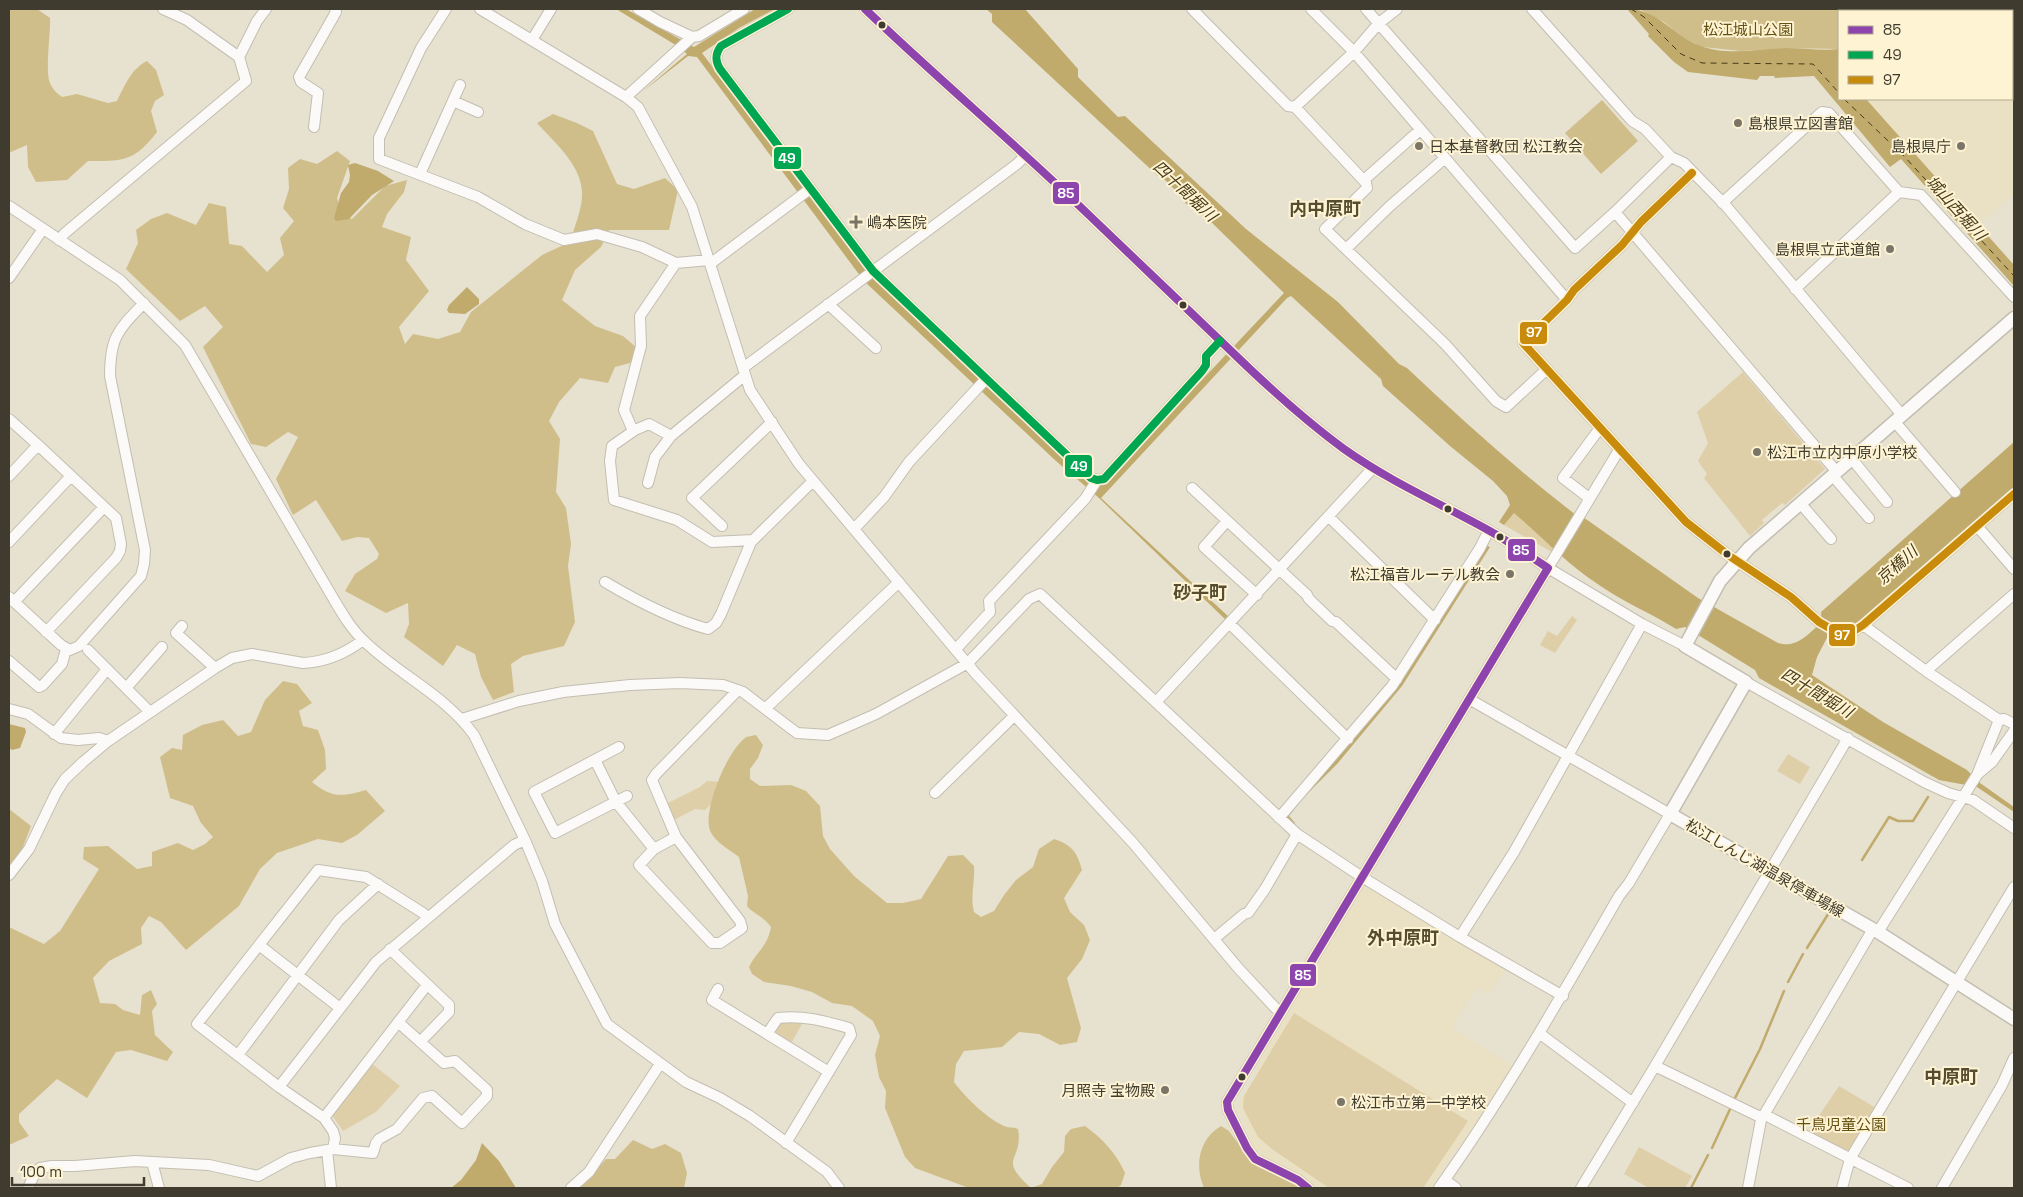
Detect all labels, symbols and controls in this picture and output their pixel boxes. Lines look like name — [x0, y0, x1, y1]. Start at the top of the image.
legend — [1838, 10, 2013, 100]
unlabelled marker — [877, 20, 887, 30]
park label: 松江城山公園 — [1703, 20, 1793, 39]
text: 85 — [1883, 20, 1901, 39]
text: 49 — [1883, 45, 1902, 64]
text: 97 — [1883, 70, 1900, 89]
place label: 島根県立図書館 — [1748, 114, 1853, 133]
marker: 島根県立図書館 — [1732, 117, 1744, 129]
place label: 日本基督教団 松江教会 — [1429, 137, 1583, 156]
place label: 島根県庁 — [1891, 137, 1951, 156]
marker: 日本基督教団 松江教会 — [1413, 140, 1425, 152]
marker: 島根県庁 — [1955, 140, 1967, 152]
line badge: 49 — [773, 146, 802, 170]
text: 49 — [778, 149, 796, 167]
water label: 四十間堀川 — [1149, 156, 1223, 227]
water label: 城山西堀川 — [1921, 171, 1992, 246]
line badge: 85 — [1052, 181, 1080, 205]
text: 85 — [1058, 184, 1074, 202]
district label: 内中原町 — [1289, 197, 1361, 220]
place label: 嶋本医院 — [867, 213, 927, 232]
marker: 嶋本医院 — [849, 215, 863, 229]
place label: 島根県立武道館 — [1775, 240, 1880, 259]
marker: 島根県立武道館 — [1884, 243, 1896, 255]
unlabelled marker — [1178, 300, 1188, 310]
line badge: 97 — [1519, 321, 1548, 345]
text: 97 — [1526, 323, 1542, 341]
place label: 松江市立内中原小学校 — [1767, 443, 1917, 462]
marker: 松江市立内中原小学校 — [1751, 446, 1763, 458]
line badge: 49 — [1064, 454, 1093, 478]
text: 49 — [1070, 457, 1088, 475]
unlabelled marker — [1443, 504, 1453, 514]
unlabelled marker — [1495, 532, 1505, 542]
line badge: 85 — [1507, 538, 1536, 562]
water label: 京橋川 — [1872, 540, 1923, 589]
text: 85 — [1513, 541, 1529, 559]
unlabelled marker — [1722, 549, 1732, 559]
place label: 松江福音ルーテル教会 — [1350, 565, 1500, 584]
marker: 松江福音ルーテル教会 — [1504, 568, 1516, 580]
district label: 砂子町 — [1173, 581, 1227, 604]
line badge: 97 — [1828, 623, 1856, 647]
text: 97 — [1834, 626, 1850, 644]
water label: 四十間堀川 — [1777, 663, 1858, 724]
street label: 松江しんじ湖温泉停車場線 — [1682, 815, 1848, 921]
district label: 外中原町 — [1367, 926, 1439, 949]
line badge: 85 — [1289, 963, 1317, 987]
text: 85 — [1295, 966, 1311, 984]
district label: 中原町 — [1924, 1065, 1978, 1088]
unlabelled marker — [1237, 1072, 1247, 1082]
place label: 月照寺 宝物殿 — [1061, 1081, 1155, 1100]
marker: 月照寺 宝物殿 — [1159, 1084, 1171, 1096]
place label: 松江市立第一中学校 — [1351, 1093, 1486, 1112]
marker: 松江市立第一中学校 — [1335, 1096, 1347, 1108]
park label: 千鳥児童公園 — [1796, 1115, 1886, 1134]
scale bar — [12, 1154, 145, 1186]
text: 100 m — [20, 1162, 62, 1181]

